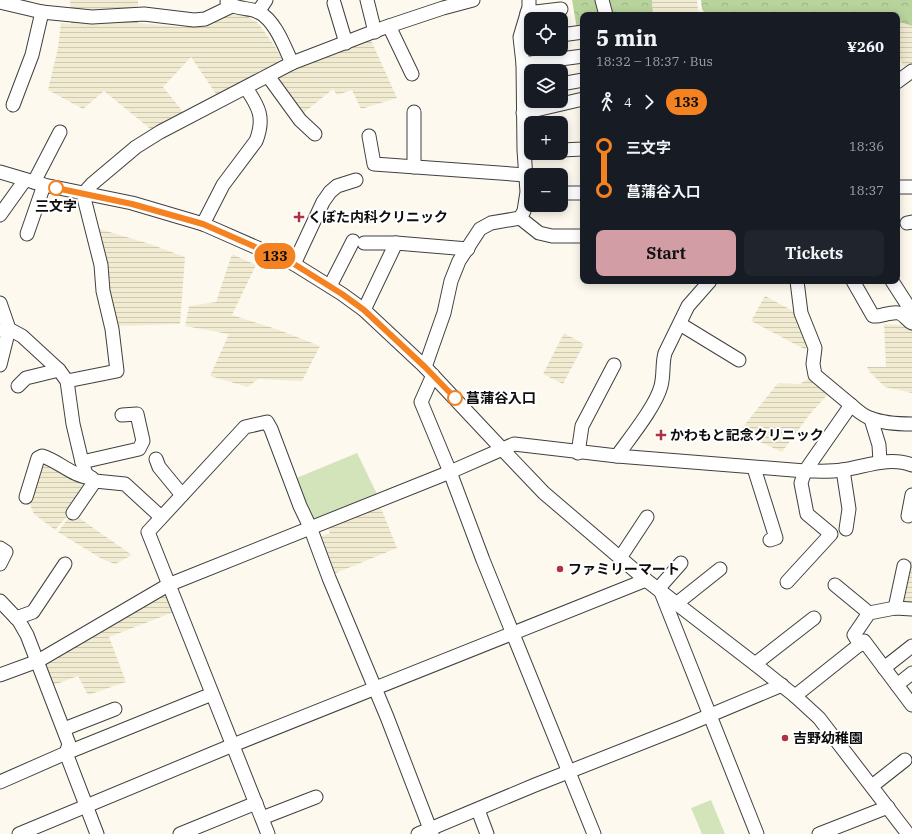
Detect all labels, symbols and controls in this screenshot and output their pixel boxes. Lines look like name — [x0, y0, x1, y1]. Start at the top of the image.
map controls — [524, 12, 568, 212]
button: locate — [524, 12, 568, 56]
text: 5 min — [596, 23, 658, 52]
text: ¥260 — [847, 37, 884, 56]
text: 18:32 – 18:37 · Bus — [596, 53, 713, 70]
button: layers — [524, 64, 568, 108]
icon: walk — [596, 91, 618, 113]
icon: forward — [638, 91, 660, 113]
text: 133 — [674, 93, 699, 111]
text: 4 — [624, 94, 632, 111]
button: + — [524, 116, 568, 160]
text: 三文字 — [626, 138, 671, 157]
text: 18:36 — [849, 138, 884, 155]
button: − — [524, 168, 568, 212]
marker: 三文字 — [48, 180, 64, 196]
text: 菖蒲谷入口 — [626, 182, 701, 201]
text: 18:37 — [849, 182, 884, 199]
place label: 三文字 — [35, 197, 77, 215]
place label: くぼた内科クリニック — [308, 208, 448, 226]
marker: くぼた内科クリニック — [293, 211, 305, 223]
button: Start — [596, 230, 736, 276]
button: Tickets — [744, 230, 884, 276]
line badge: 133 — [252, 243, 298, 269]
text: 133 — [262, 247, 288, 265]
place label: 菖蒲谷入口 — [466, 389, 536, 407]
marker: 菖蒲谷入口 — [447, 390, 463, 406]
place label: かわもと記念クリニック — [670, 426, 824, 444]
marker: かわもと記念クリニック — [655, 429, 667, 441]
place label: ファミリーマート — [568, 560, 680, 578]
marker: ファミリーマート — [555, 564, 565, 574]
place label: 吉野幼稚園 — [793, 729, 863, 747]
marker: 吉野幼稚園 — [780, 733, 790, 743]

